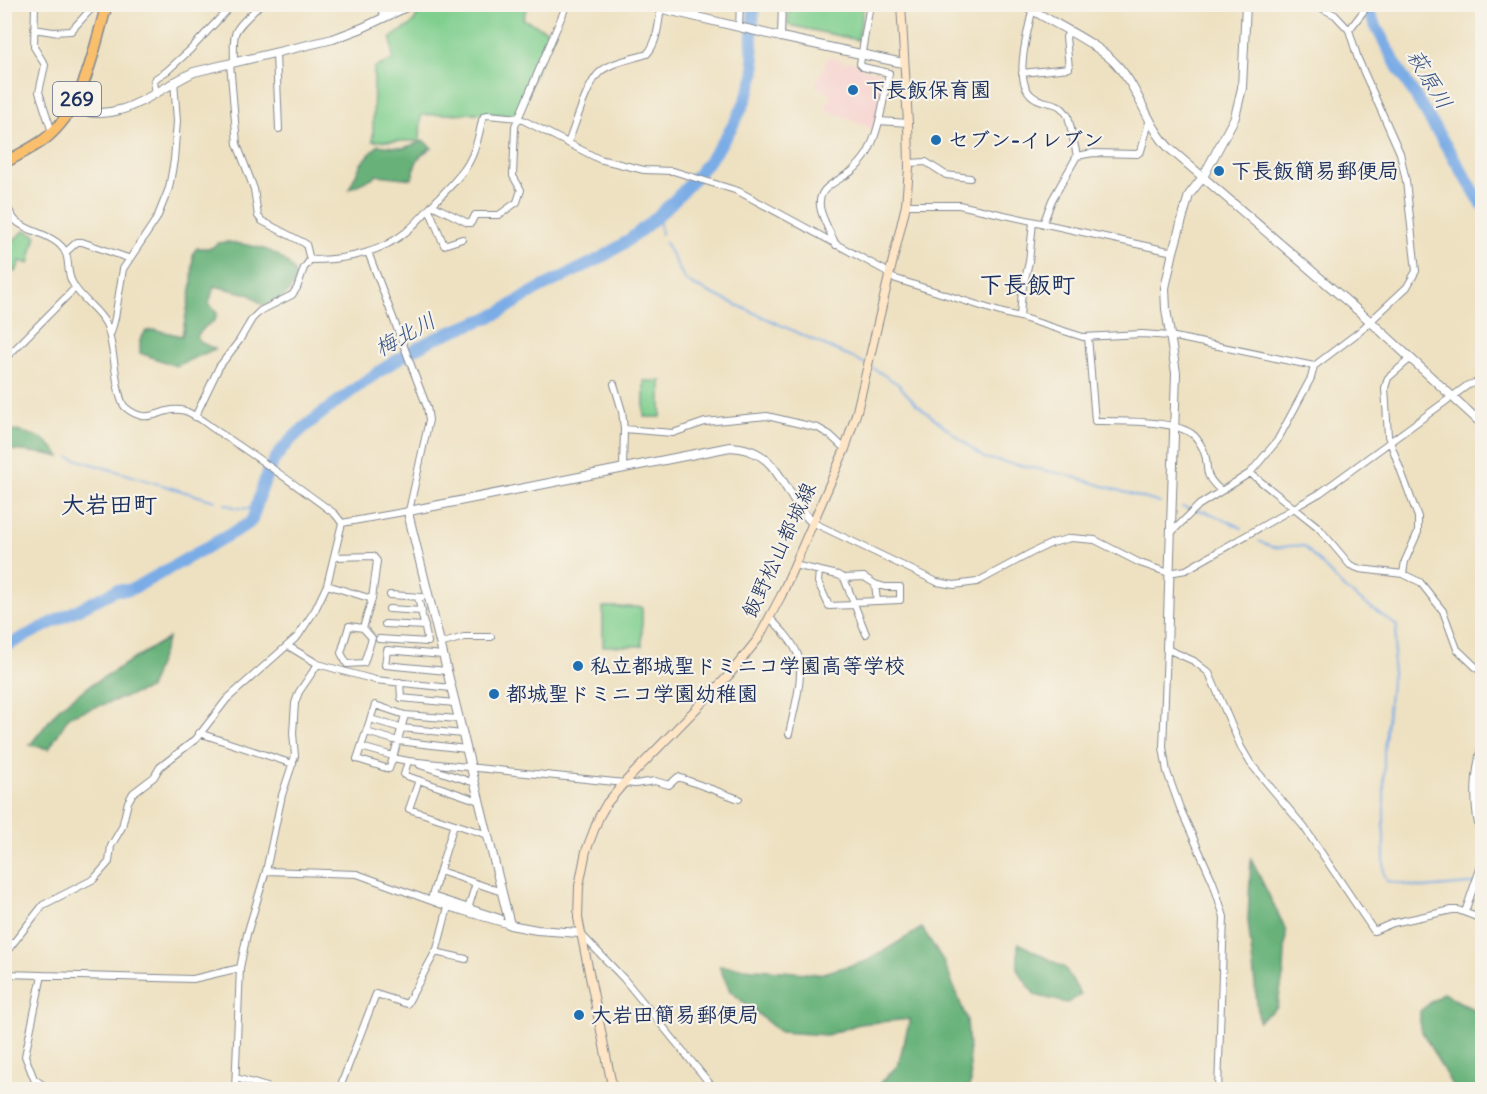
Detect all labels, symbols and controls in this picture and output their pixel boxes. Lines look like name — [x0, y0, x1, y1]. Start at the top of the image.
water label: 萩原川 — [1401, 43, 1459, 115]
place label: 下長飯保育園 — [865, 76, 991, 103]
road number: 269 — [53, 82, 101, 116]
marker: 下長飯保育園 — [846, 83, 860, 97]
place label: セブン-イレブン — [948, 126, 1104, 153]
marker: セブン-イレブン — [929, 133, 943, 147]
place label: 下長飯簡易郵便局 — [1231, 157, 1399, 184]
marker: 下長飯簡易郵便局 — [1212, 164, 1226, 178]
district label: 下長飯町 — [979, 269, 1075, 299]
water label: 梅北川 — [369, 306, 441, 362]
street label: 飯野松山都城線 — [735, 477, 822, 622]
district label: 大岩田町 — [61, 489, 157, 519]
place label: 私立都城聖ドミニコ学園高等学校 — [590, 652, 905, 679]
marker: 私立都城聖ドミニコ学園高等学校 — [571, 659, 585, 673]
place label: 都城聖ドミニコ学園幼稚園 — [506, 680, 758, 707]
marker: 都城聖ドミニコ学園幼稚園 — [487, 687, 501, 701]
place label: 大岩田簡易郵便局 — [591, 1001, 759, 1028]
marker: 大岩田簡易郵便局 — [572, 1008, 586, 1022]

